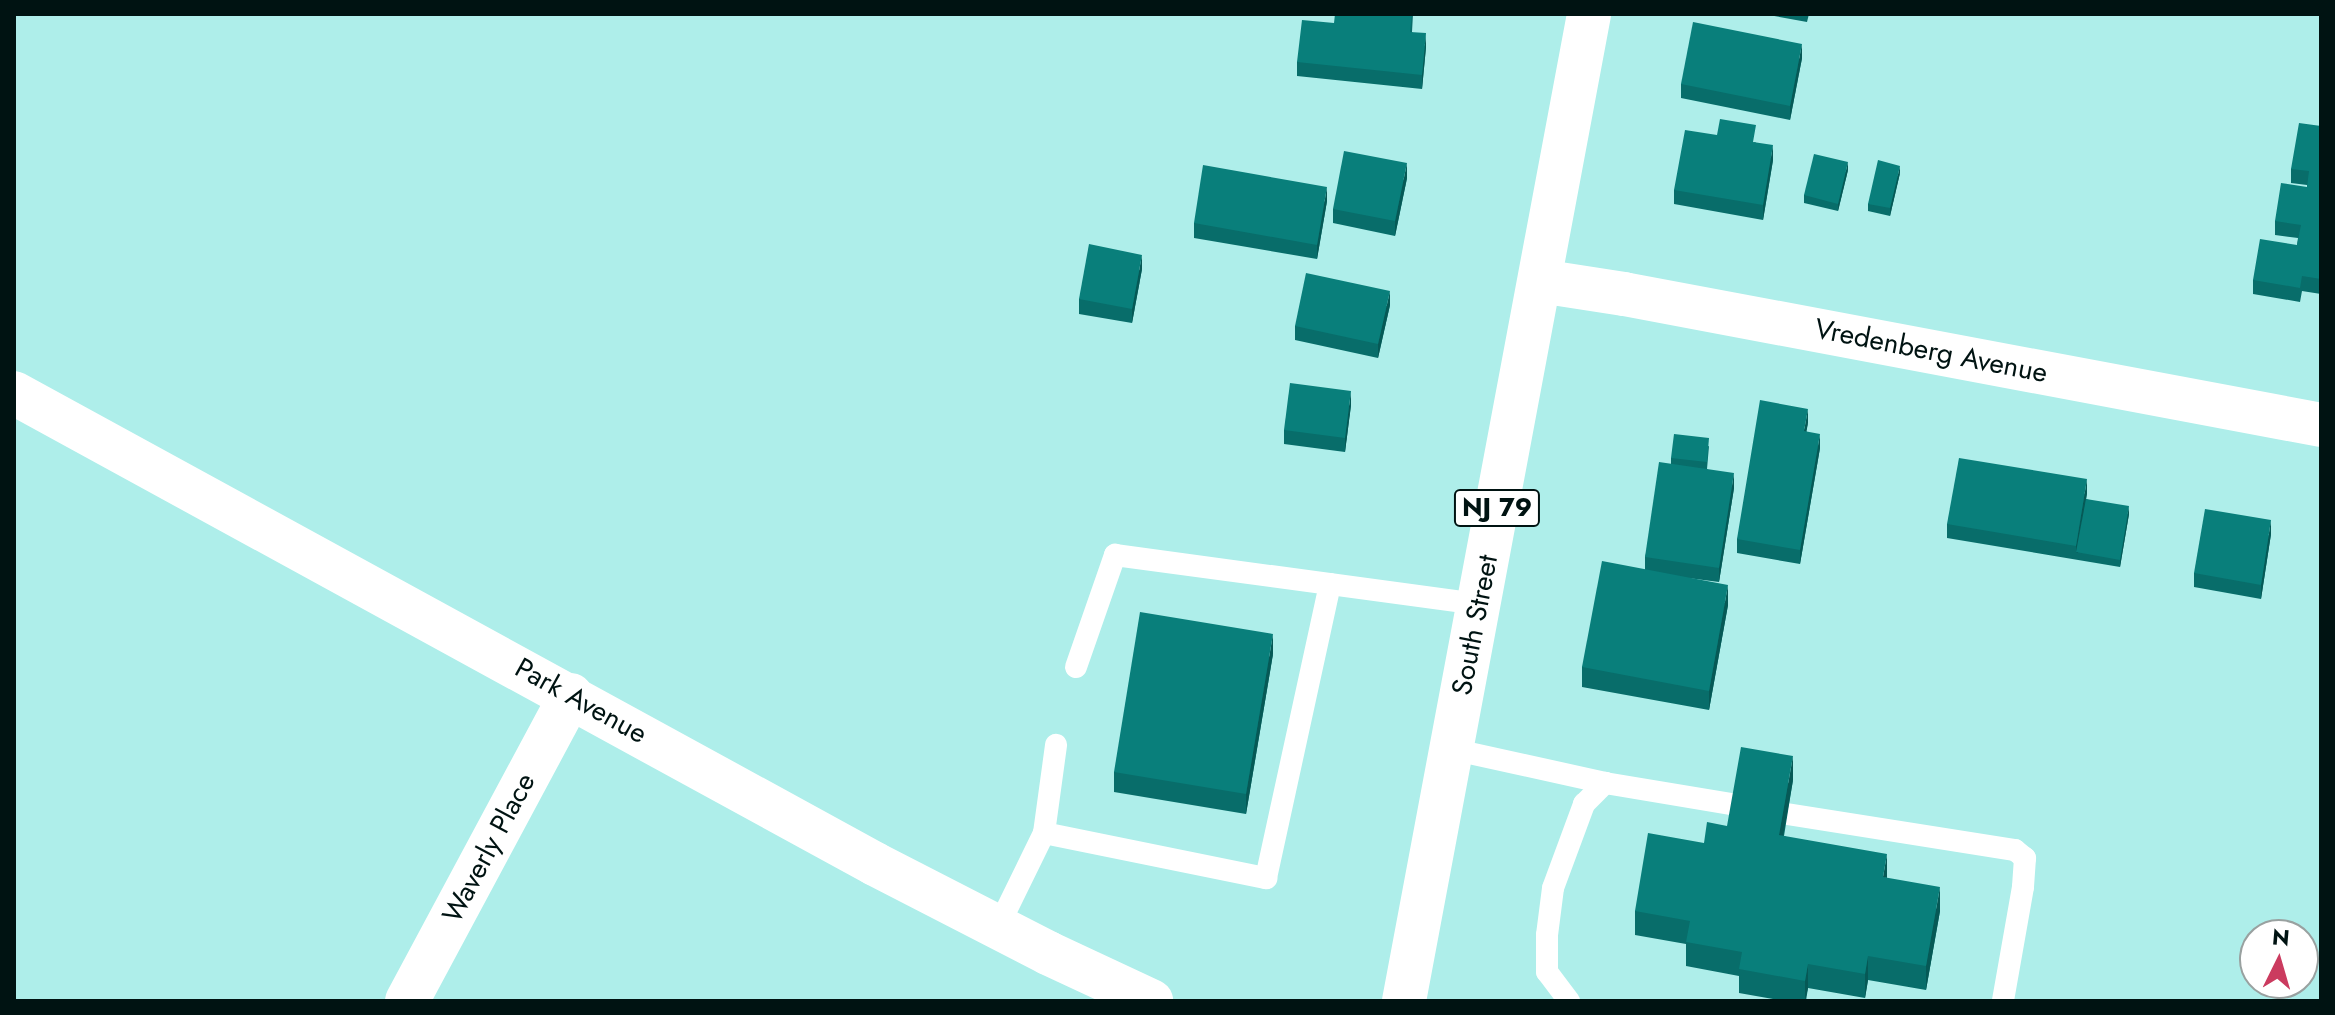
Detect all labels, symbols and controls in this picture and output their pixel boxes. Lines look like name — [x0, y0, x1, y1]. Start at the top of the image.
street label: Vredenberg Avenue — [1812, 312, 2050, 390]
road number: NJ 79 — [1453, 486, 1541, 530]
street label: South Street — [1445, 552, 1505, 698]
street label: Park Avenue — [509, 651, 653, 751]
street label: Waverly Place — [436, 768, 542, 928]
north arrow — [2239, 919, 2319, 999]
text: N — [2271, 920, 2291, 954]

